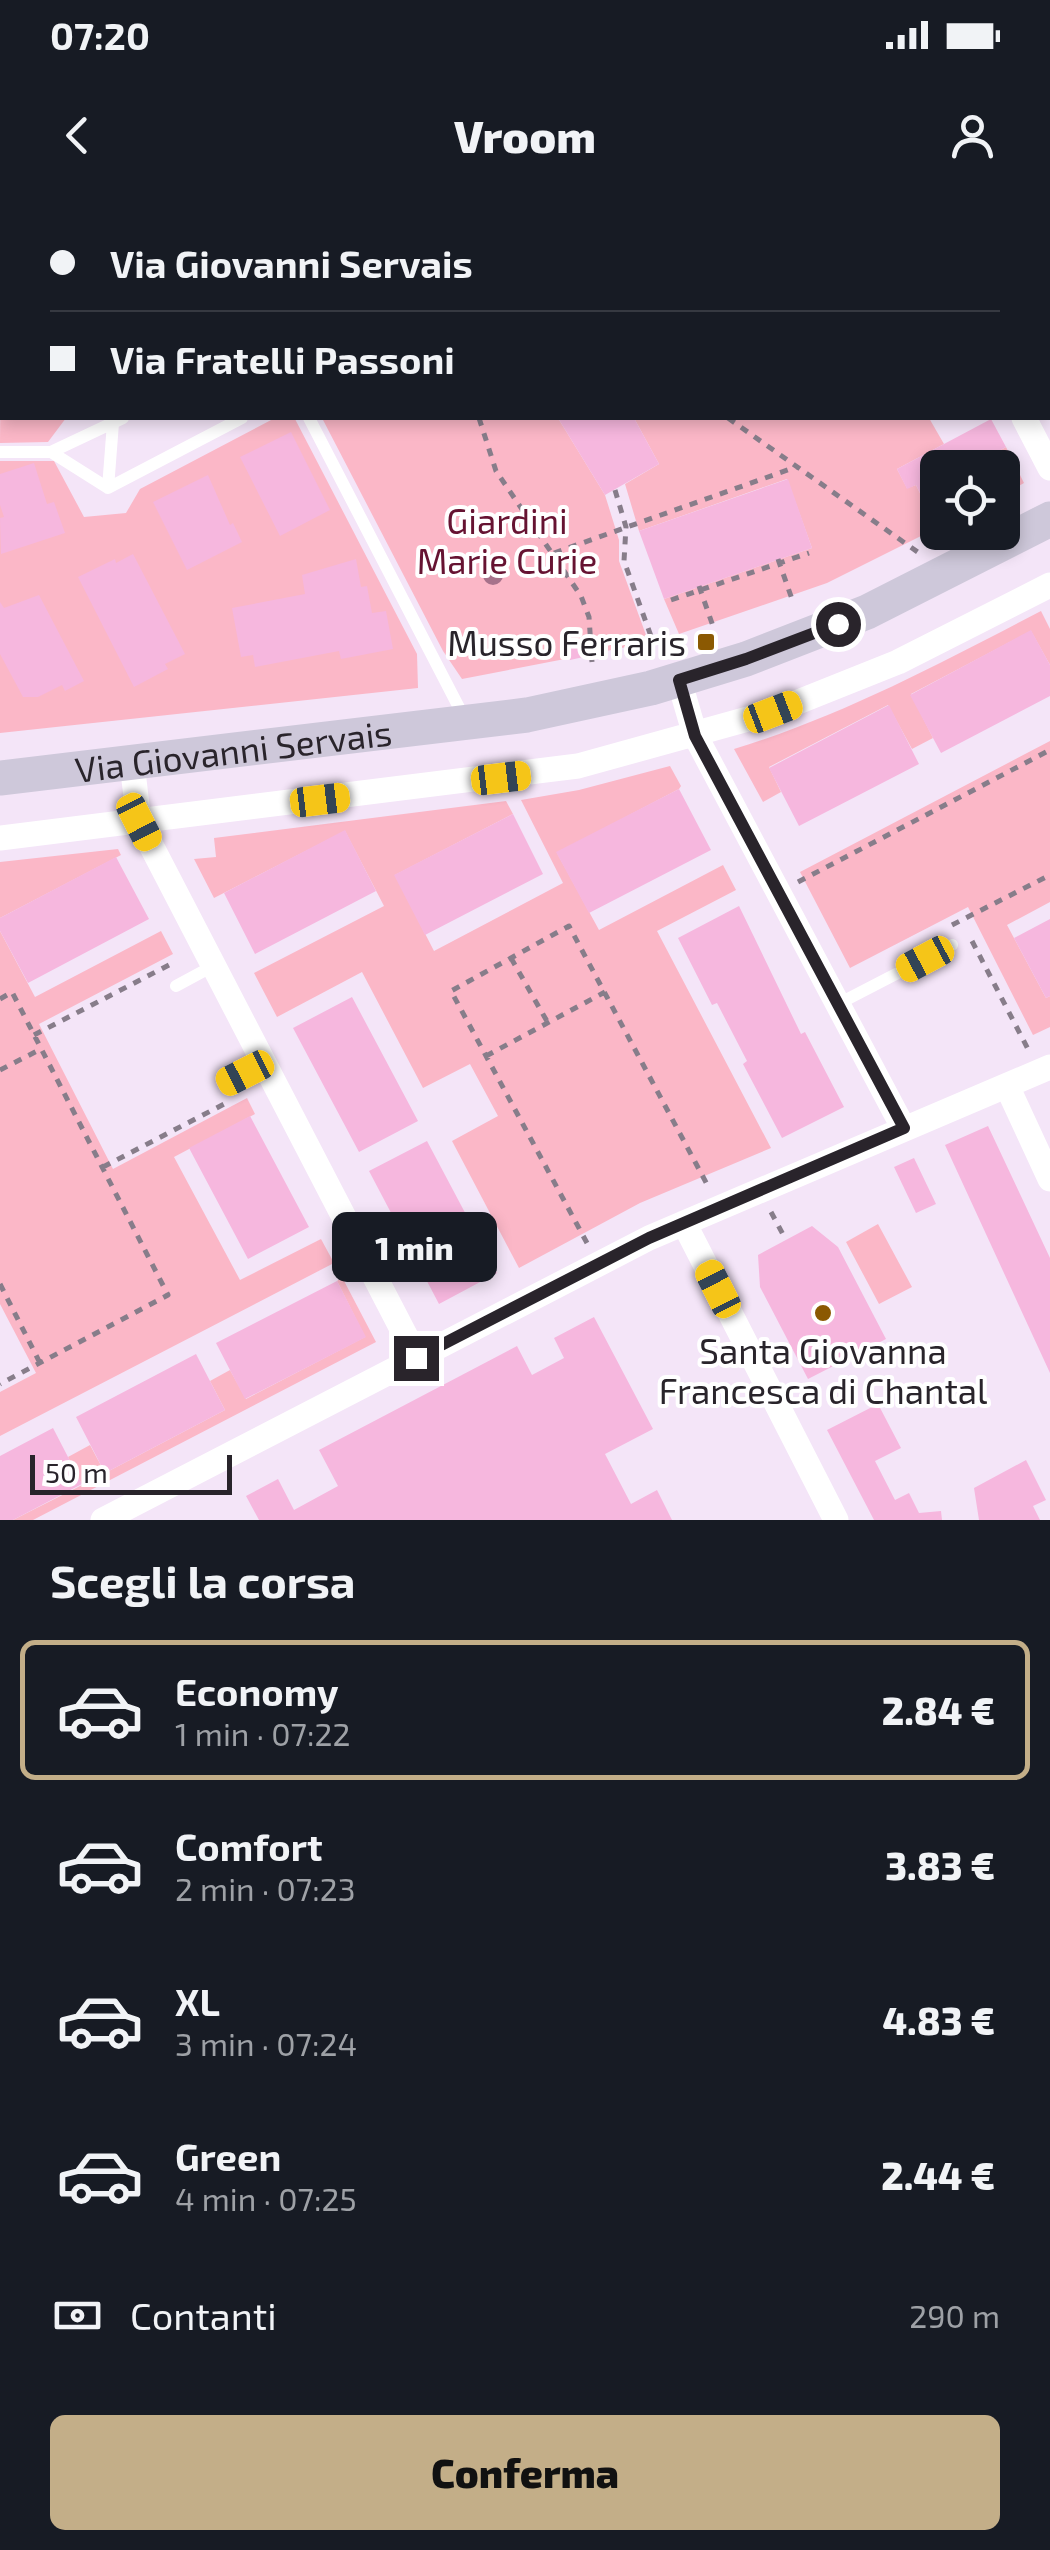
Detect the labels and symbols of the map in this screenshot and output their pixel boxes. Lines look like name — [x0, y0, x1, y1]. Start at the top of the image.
park label: Giardini Marie Curie — [417, 499, 597, 581]
route start — [816, 602, 861, 647]
place label: Musso Ferraris — [447, 621, 686, 663]
marker: Musso Ferraris — [695, 631, 717, 653]
car — [740, 687, 806, 737]
street label: Via Giovanni Servais — [73, 710, 394, 790]
car — [469, 759, 533, 797]
car — [288, 781, 352, 819]
car — [112, 788, 166, 856]
car — [891, 932, 959, 986]
car — [211, 1046, 279, 1100]
callout: 1 min — [334, 1213, 498, 1283]
car — [691, 1255, 745, 1323]
marker: Santa Giovanna Francesca di Chantal — [812, 1302, 834, 1324]
place label: Santa Giovanna Francesca di Chantal — [659, 1329, 988, 1411]
route end — [394, 1336, 439, 1381]
scale bar — [30, 1450, 232, 1494]

